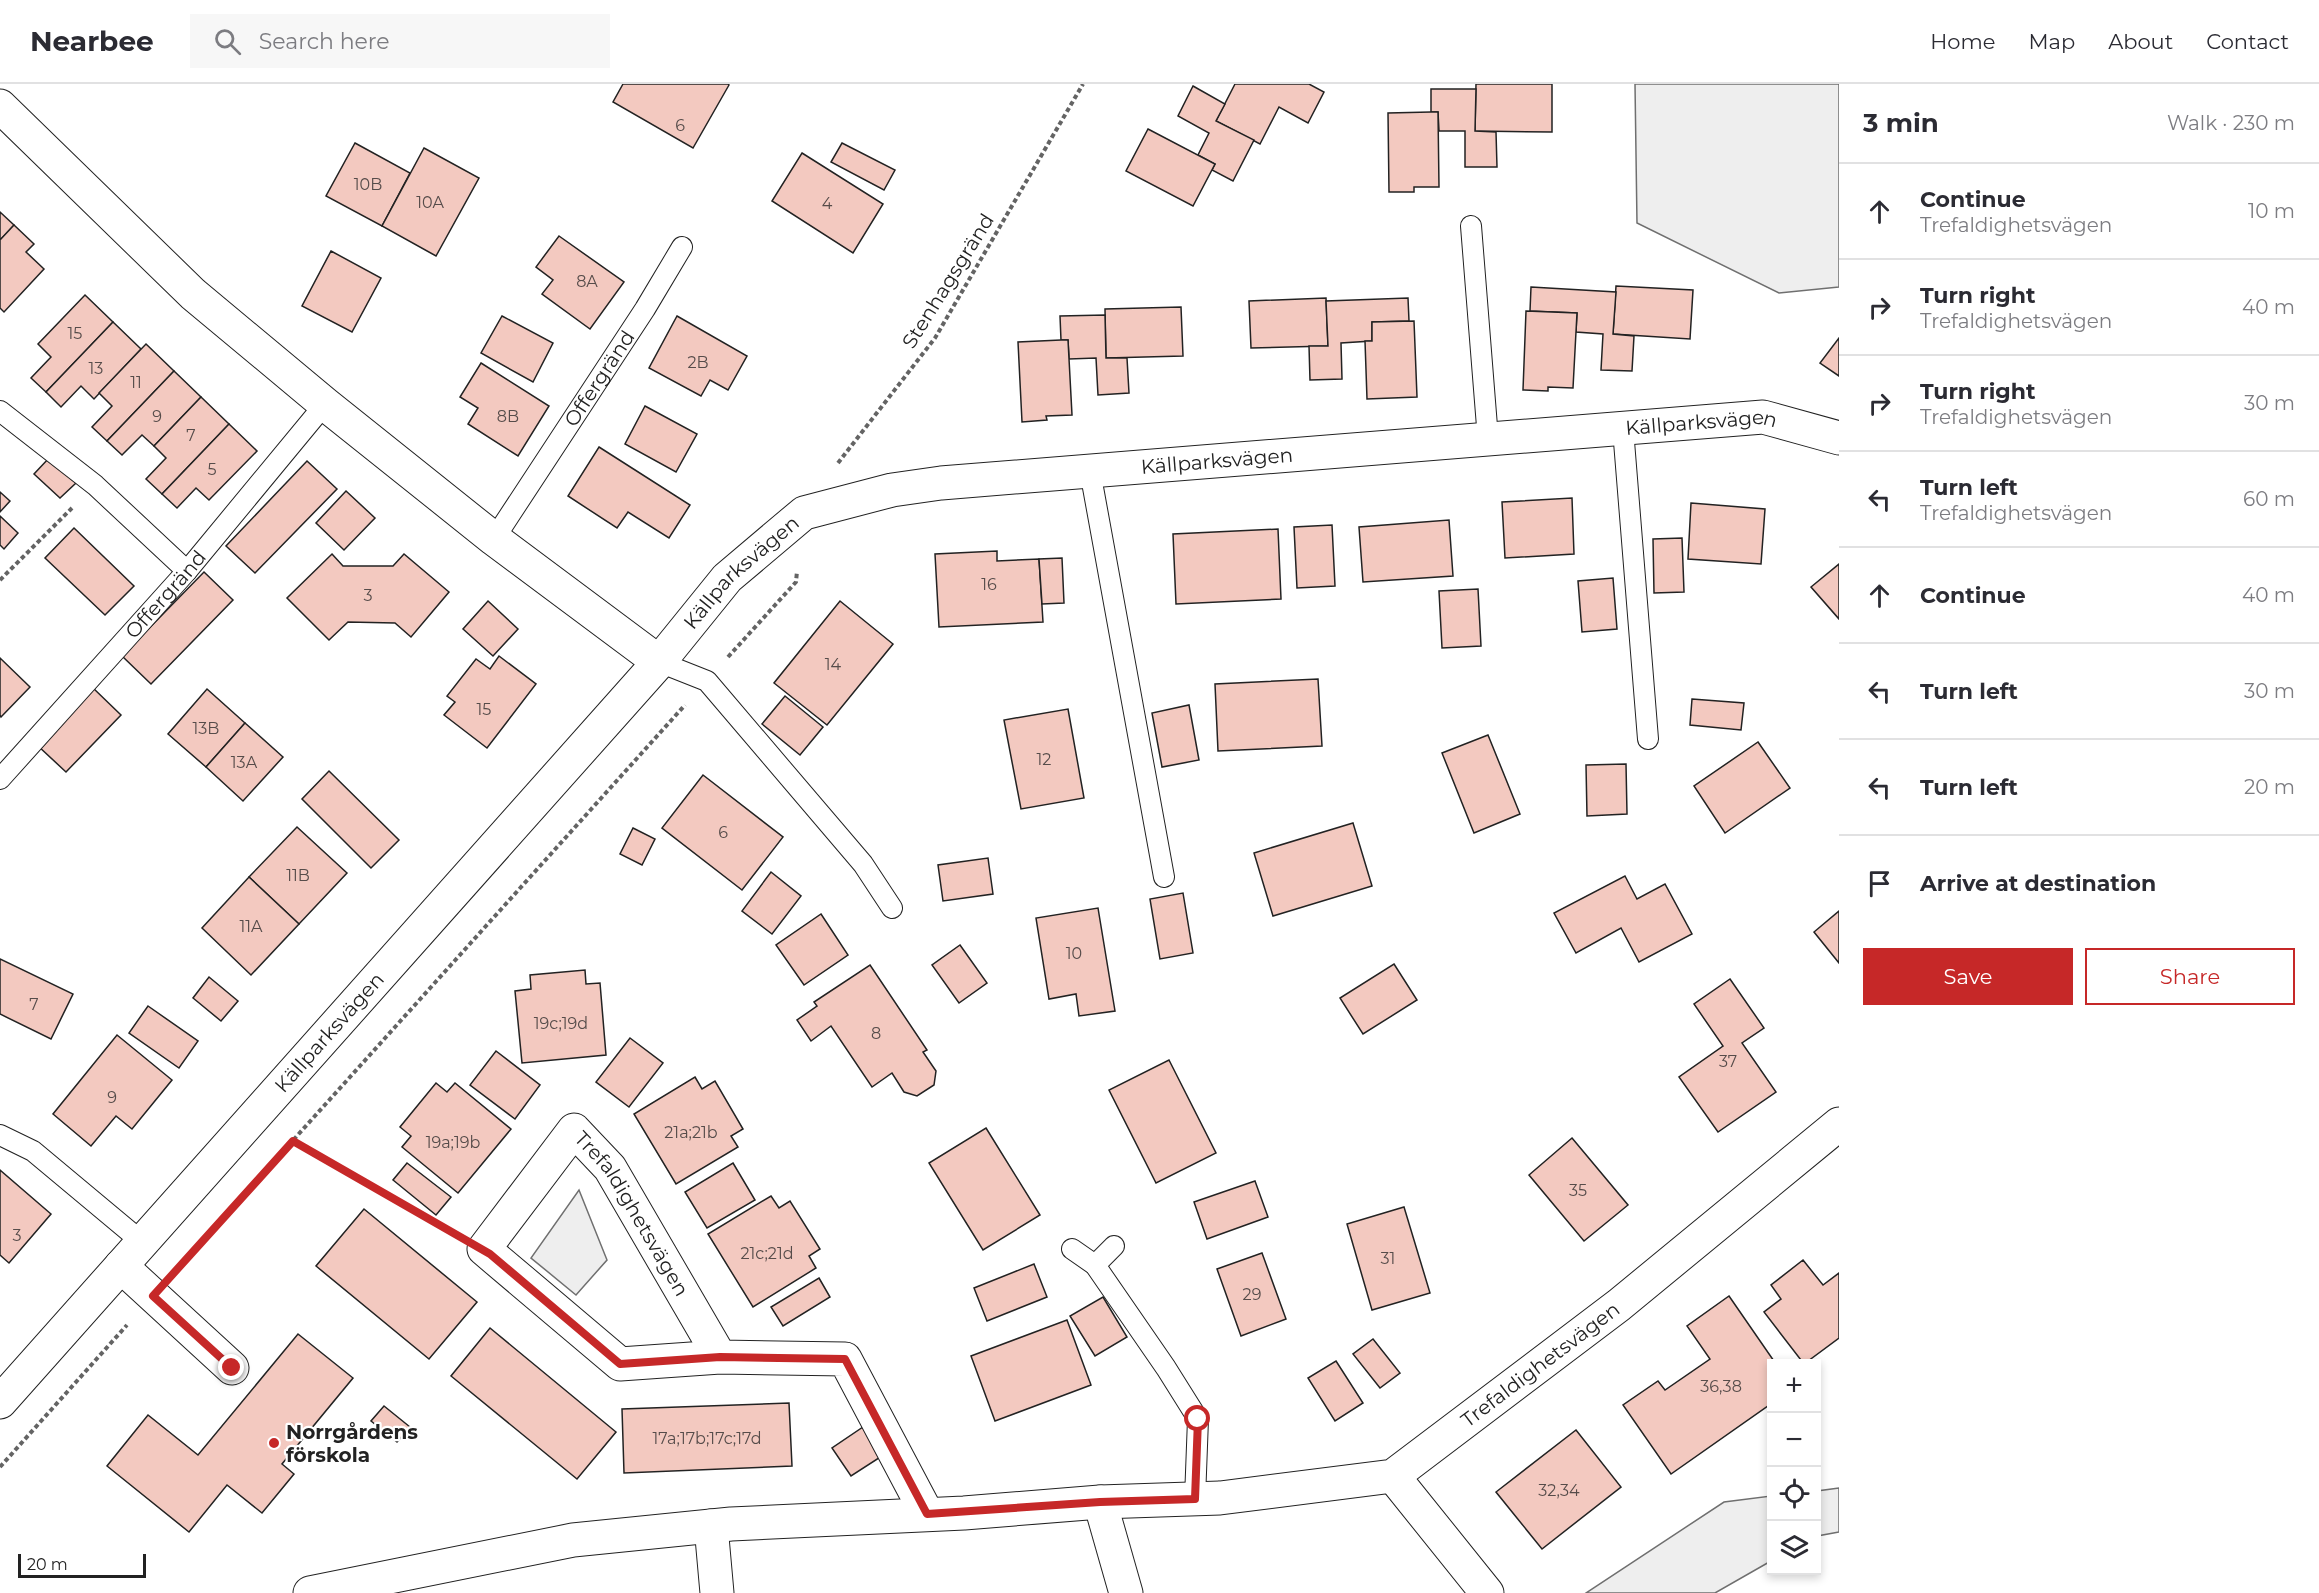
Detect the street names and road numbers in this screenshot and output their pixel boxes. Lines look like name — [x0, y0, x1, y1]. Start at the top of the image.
street label: Stenhagsgränd — [897, 209, 999, 353]
street label: Offergränd — [559, 326, 640, 431]
street label: Källparksvägen — [1624, 405, 1780, 440]
street label: Källparksvägen — [1140, 443, 1294, 479]
street label: Källparksvägen — [679, 511, 804, 634]
street label: Offergränd — [120, 545, 211, 643]
street label: Källparksvägen — [270, 967, 389, 1097]
street label: Trefaldighetsvägen — [570, 1126, 694, 1300]
street label: Trefaldighetsvägen — [1456, 1297, 1624, 1432]

